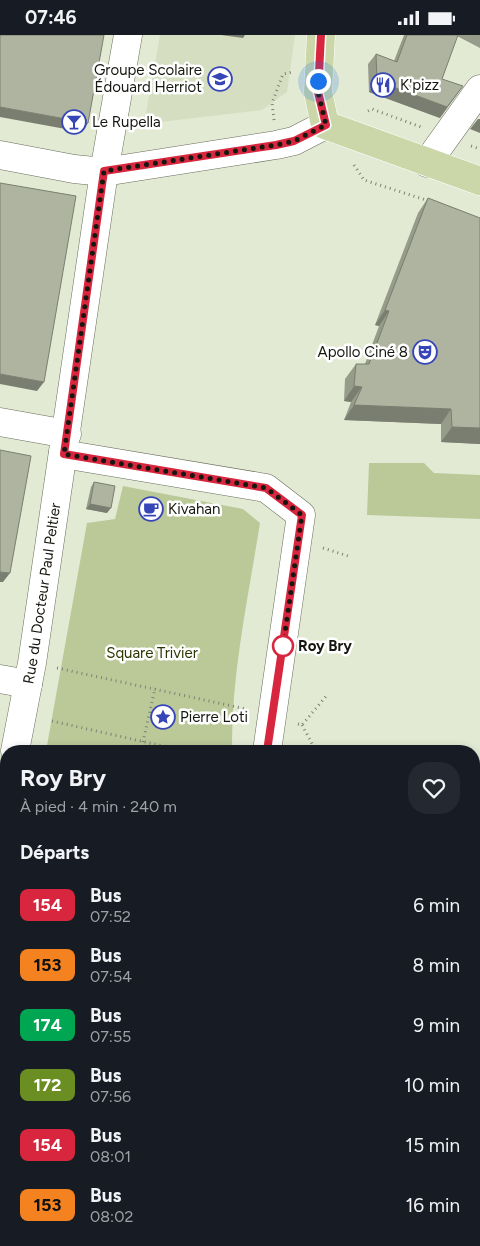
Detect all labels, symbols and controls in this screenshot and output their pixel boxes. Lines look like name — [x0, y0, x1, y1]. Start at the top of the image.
text: 07:46 — [25, 6, 77, 29]
place label: Groupe Scolaire Édouard Herriot — [94, 61, 202, 96]
school or university icon: Groupe Scolaire Édouard Herriot — [207, 66, 233, 92]
your location — [306, 69, 331, 94]
restaurant icon: K'pizz — [370, 72, 396, 98]
place label: K'pizz — [400, 76, 439, 94]
bar icon: Le Rupella — [61, 109, 87, 135]
place label: Le Rupella — [92, 113, 161, 131]
theatre icon: Apollo Ciné 8 — [412, 339, 438, 365]
place label: Apollo Ciné 8 — [317, 343, 408, 361]
cafe icon: Kivahan — [138, 496, 164, 522]
place label: Kivahan — [168, 500, 220, 518]
street label: Rue du Docteur Paul Peltier — [19, 502, 64, 685]
marker: Roy Bry — [272, 635, 294, 657]
place label: Roy Bry — [298, 637, 352, 655]
park label: Square Trivier — [106, 644, 198, 662]
place icon: Pierre Loti — [150, 704, 176, 730]
place label: Pierre Loti — [180, 708, 248, 726]
button: heart — [408, 762, 460, 814]
text: Roy Bry — [20, 763, 106, 792]
text: À pied · 4 min · 240 m — [20, 797, 177, 816]
text: Départs — [20, 841, 89, 864]
text: Bus — [90, 884, 121, 907]
text: 154 — [33, 894, 62, 916]
text: 6 min — [413, 894, 460, 917]
text: 07:52 — [90, 907, 131, 926]
text: Bus — [90, 944, 121, 967]
text: 153 — [33, 954, 62, 976]
text: 8 min — [412, 954, 460, 977]
text: 07:54 — [90, 967, 132, 986]
text: Bus — [90, 1004, 121, 1027]
text: 174 — [33, 1014, 62, 1036]
text: 9 min — [413, 1014, 460, 1037]
text: 07:55 — [90, 1027, 131, 1046]
text: Bus — [90, 1064, 121, 1087]
text: 172 — [33, 1074, 62, 1096]
text: 10 min — [404, 1074, 460, 1097]
text: 07:56 — [90, 1087, 131, 1106]
text: Bus — [90, 1124, 121, 1147]
text: 154 — [33, 1134, 62, 1156]
text: 15 min — [405, 1134, 460, 1157]
text: 08:01 — [90, 1147, 131, 1166]
text: Bus — [90, 1184, 121, 1207]
text: 153 — [33, 1194, 62, 1216]
text: 16 min — [406, 1194, 460, 1217]
text: 08:02 — [90, 1207, 133, 1226]

